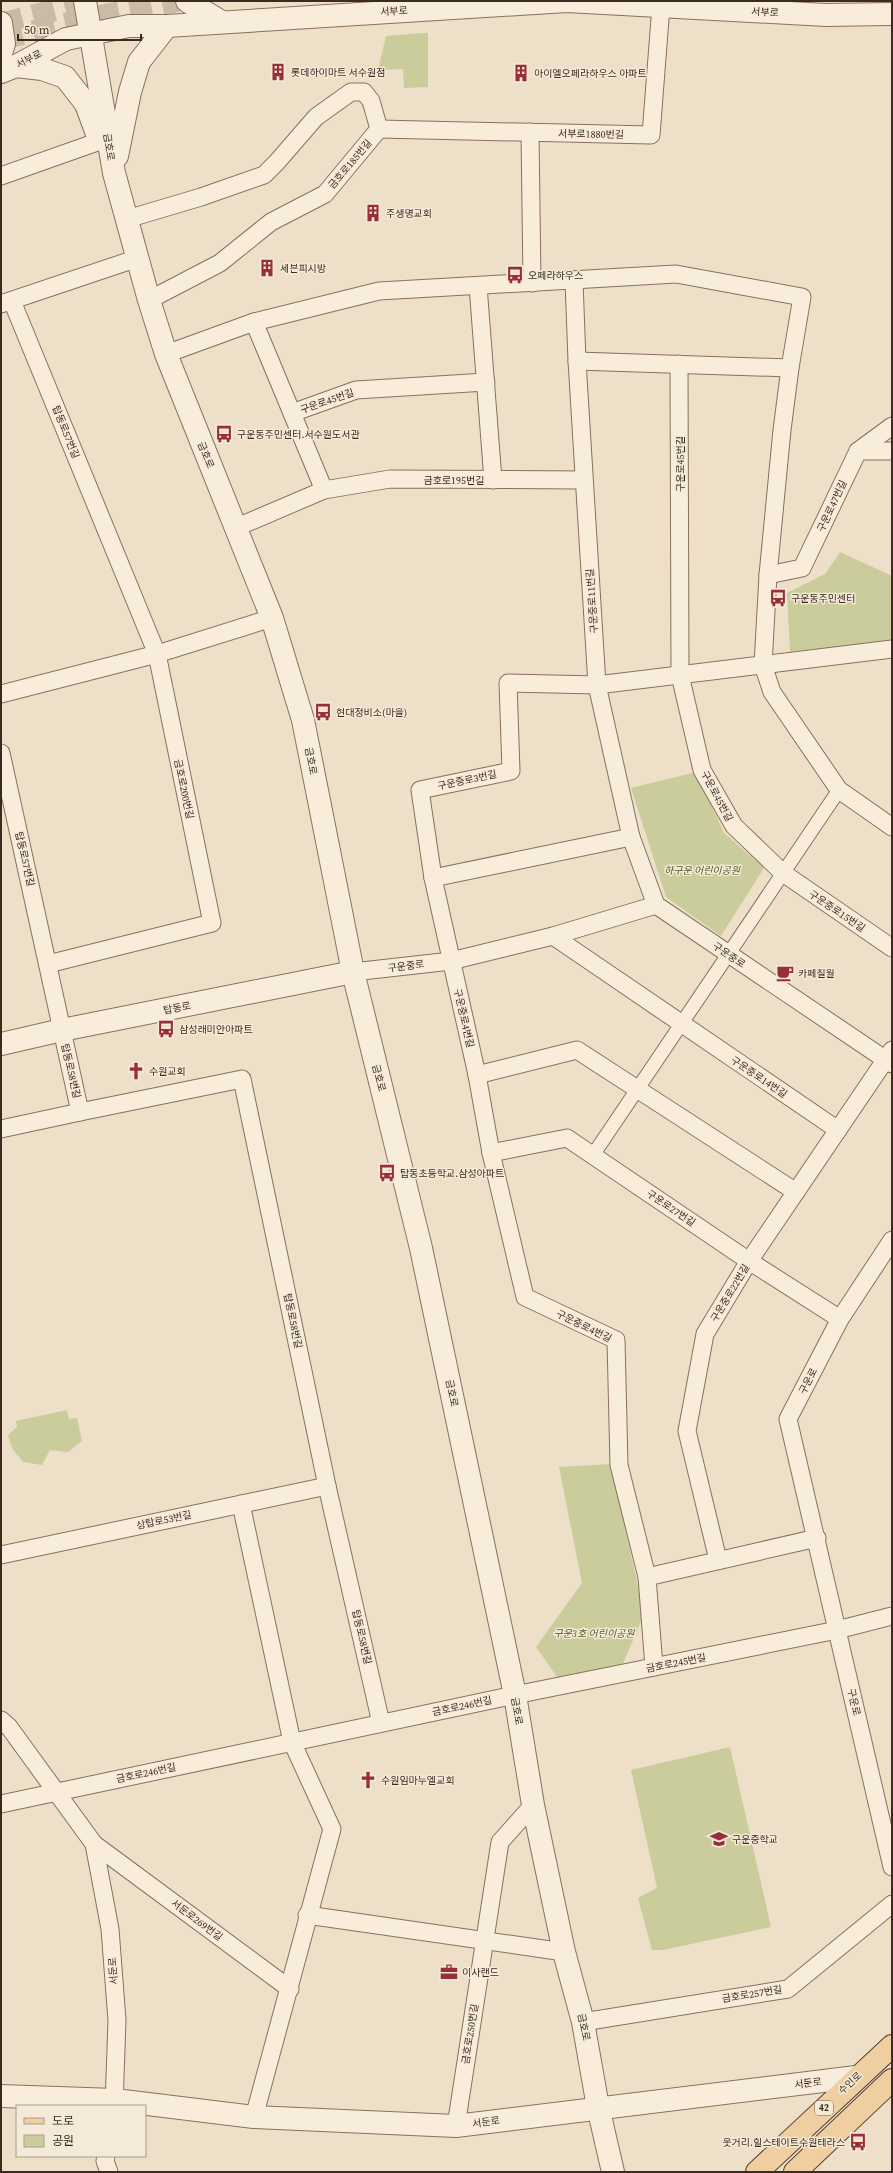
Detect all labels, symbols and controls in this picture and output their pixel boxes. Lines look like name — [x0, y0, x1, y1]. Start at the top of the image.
street label: 서부로 — [380, 4, 408, 18]
street label: 서부로 — [751, 5, 779, 19]
scale bar — [18, 16, 141, 42]
text: 50 m — [24, 22, 50, 38]
street label: 서부로 — [14, 47, 44, 71]
building icon: 롯데하이마트 서수원점 — [268, 62, 288, 82]
building icon: 아이엘오페라하우스 아파트 — [511, 63, 531, 83]
place label: 롯데하이마트 서수원점 — [291, 66, 385, 79]
place label: 아이엘오페라하우스 아파트 — [534, 67, 647, 80]
street label: 서부로1880번길 — [558, 127, 624, 141]
street label: 금호로 — [100, 132, 118, 162]
street label: 금호로185번길 — [325, 136, 375, 192]
building icon: 주생명교회 — [363, 203, 383, 223]
place label: 주생명교회 — [386, 207, 432, 220]
building icon: 세븐피시방 — [257, 258, 277, 278]
place label: 세븐피시방 — [280, 262, 326, 275]
bus stop icon: 오페라하우스 — [505, 265, 525, 285]
place label: 오페라하우스 — [528, 269, 583, 282]
street label: 구운로45번길 — [298, 386, 356, 416]
street label: 탑동로57번길 — [49, 404, 83, 460]
bus stop icon: 구운동주민센터.서수원도서관 — [214, 424, 234, 444]
place label: 구운동주민센터.서수원도서관 — [237, 428, 360, 441]
street label: 구운로45번길 — [674, 436, 687, 492]
street label: 금호로 — [195, 440, 217, 470]
street label: 금호로195번길 — [424, 474, 485, 487]
street label: 구운로47번길 — [814, 478, 850, 534]
street label: 구운중로11번길 — [583, 568, 601, 634]
bus stop icon: 구운동주민센터 — [768, 588, 788, 608]
place label: 구운동주민센터 — [791, 592, 855, 605]
bus stop icon: 현대정비소(마을) — [313, 702, 333, 722]
place label: 현대정비소(마을) — [336, 706, 407, 719]
street label: 금호로 — [302, 746, 320, 776]
street label: 금호로200번길 — [171, 758, 197, 820]
street label: 구운중로3번길 — [436, 767, 498, 793]
street label: 구운로45번길 — [698, 768, 736, 824]
street label: 탑동로57번길 — [12, 830, 38, 888]
park label: 하구운 어린이공원 — [664, 864, 741, 877]
street label: 구운중로15번길 — [806, 887, 868, 935]
street label: 구운중로 — [710, 939, 748, 971]
street label: 구운중로 — [387, 957, 425, 975]
cafe icon: 카페칠월 — [775, 963, 795, 983]
place label: 카페칠월 — [798, 967, 835, 980]
street label: 구운중로4번길 — [451, 987, 477, 1049]
street label: 탑동로 — [162, 999, 192, 1017]
bus stop icon: 삼성래미안아파트 — [156, 1019, 176, 1039]
place label: 삼성래미안아파트 — [179, 1023, 253, 1036]
street label: 탑동로58번길 — [58, 1042, 84, 1100]
street label: 구운중로14번길 — [728, 1053, 790, 1101]
church icon: 수원교회 — [126, 1061, 146, 1081]
street label: 금호로 — [369, 1063, 389, 1093]
place label: 수원교회 — [149, 1065, 186, 1078]
bus stop icon: 탑동초등학교.삼성아파트 — [377, 1163, 397, 1183]
place label: 탑동초등학교.삼성아파트 — [400, 1167, 504, 1180]
street label: 구운로27번길 — [644, 1187, 698, 1229]
street label: 구운중로22번길 — [708, 1262, 752, 1324]
street label: 탑동로58번길 — [281, 1292, 305, 1350]
street label: 구운중로4번길 — [554, 1307, 614, 1345]
street label: 구운로 — [796, 1366, 820, 1396]
street label: 금호로 — [443, 1378, 461, 1408]
street label: 상탑로53번길 — [135, 1508, 193, 1532]
street label: 탑동로58번길 — [349, 1608, 375, 1666]
park label: 구운3호 어린이공원 — [553, 1627, 635, 1640]
street label: 금호로245번길 — [645, 1651, 707, 1675]
street label: 구운로 — [845, 1687, 863, 1717]
street label: 금호로246번길 — [431, 1693, 493, 1719]
street label: 금호로 — [508, 1696, 526, 1726]
street label: 금호로246번길 — [115, 1760, 177, 1786]
church icon: 수원임마누엘교회 — [358, 1770, 378, 1790]
place label: 수원임마누엘교회 — [381, 1774, 455, 1787]
school or university icon: 구운중학교 — [709, 1829, 729, 1849]
place label: 구운중학교 — [732, 1833, 778, 1846]
street label: 서둔로269번길 — [169, 1896, 225, 1944]
street label: 서둔로 — [106, 1957, 120, 1985]
office icon: 이사랜드 — [439, 1962, 459, 1982]
place label: 이사랜드 — [462, 1966, 499, 1979]
street label: 금호로257번길 — [721, 1983, 783, 2005]
street label: 금호로250번길 — [459, 2003, 481, 2065]
street label: 금호로 — [575, 2012, 593, 2042]
street label: 수인로 — [835, 2069, 865, 2097]
street label: 서둔로 — [794, 2075, 822, 2091]
road number: 42 — [815, 2101, 833, 2115]
legend — [16, 2105, 146, 2157]
text: 도로 — [52, 2113, 74, 2129]
street label: 서둔로 — [471, 2114, 501, 2130]
bus stop icon: 웃거리.힐스테이트수원테라스 — [848, 2132, 868, 2152]
text: 공원 — [52, 2133, 74, 2149]
place label: 웃거리.힐스테이트수원테라스 — [722, 2136, 845, 2149]

